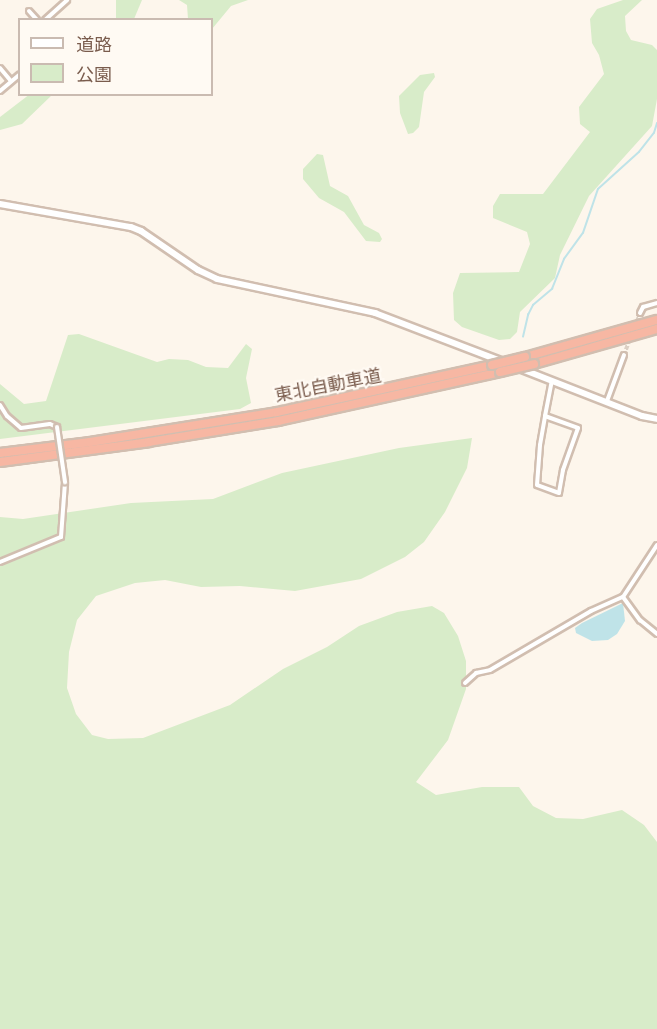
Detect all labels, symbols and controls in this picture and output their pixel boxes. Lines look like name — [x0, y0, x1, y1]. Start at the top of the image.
legend — [18, 18, 213, 96]
text: 道路 — [76, 34, 112, 55]
text: 公園 — [76, 64, 112, 85]
street label: 東北自動車道 — [273, 365, 383, 407]

